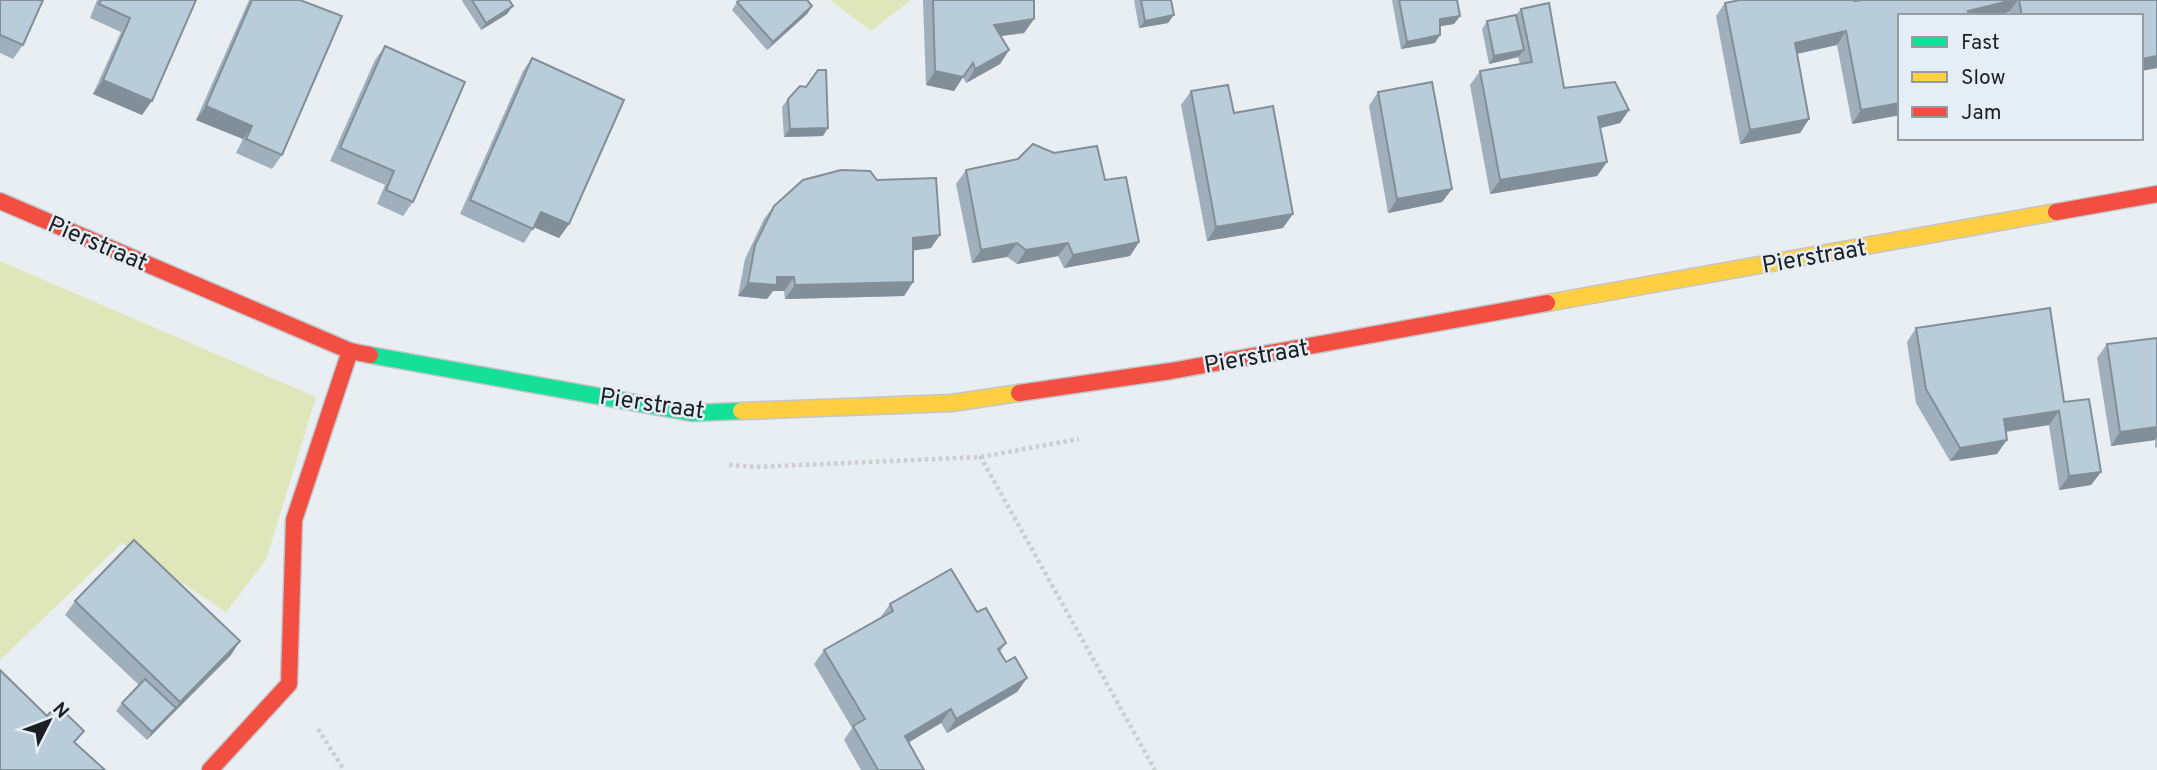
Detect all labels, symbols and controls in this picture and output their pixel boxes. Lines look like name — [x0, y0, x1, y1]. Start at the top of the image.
legend — [1898, 14, 2143, 140]
text: Fast — [1961, 30, 2000, 57]
text: Slow — [1961, 65, 2006, 92]
text: Jam — [1961, 100, 2002, 127]
street label: Pierstraat — [43, 210, 152, 279]
street label: Pierstraat — [1760, 234, 1869, 282]
street label: Pierstraat — [1202, 334, 1311, 382]
street label: Pierstraat — [597, 383, 706, 427]
north arrow — [14, 686, 84, 756]
text: N — [47, 698, 74, 724]

